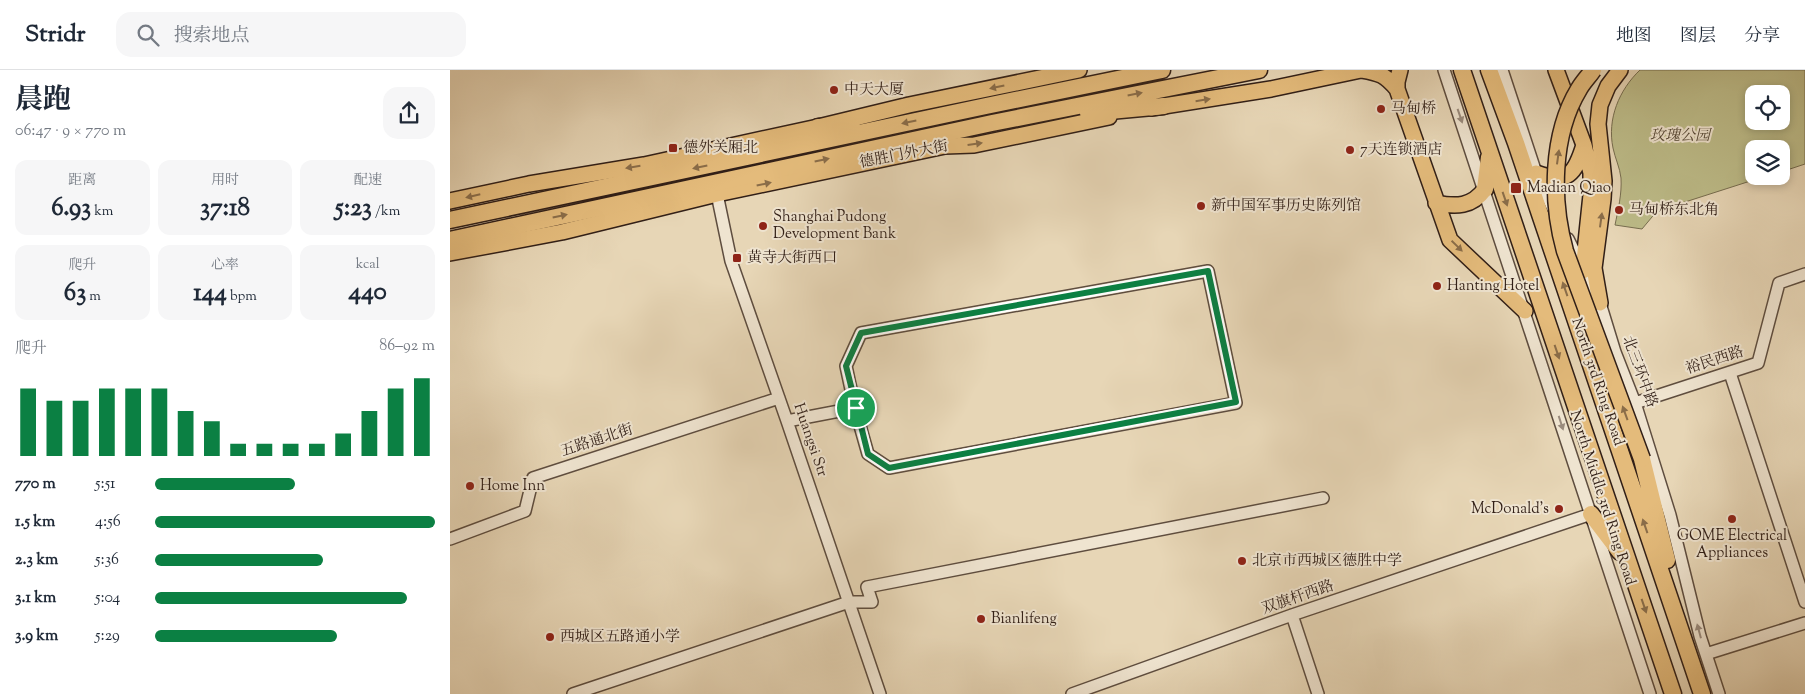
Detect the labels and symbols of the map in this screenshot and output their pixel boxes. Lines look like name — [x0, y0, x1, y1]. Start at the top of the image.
place label: 中天大厦 — [844, 80, 904, 101]
one-way arrow — [989, 83, 1004, 91]
marker: 中天大厦 — [828, 84, 840, 96]
one-way arrow — [1127, 90, 1143, 98]
one-way arrow — [1196, 95, 1212, 103]
place label: 马甸桥 — [1391, 99, 1436, 120]
marker: 马甸桥 — [1375, 103, 1387, 115]
one-way arrow — [1456, 109, 1464, 124]
one-way arrow — [900, 119, 916, 127]
park label: 玫瑰公园 — [1650, 126, 1712, 147]
street label: 德胜门外大街 — [858, 136, 950, 174]
place label: 德外关厢北 — [683, 138, 758, 159]
one-way arrow — [968, 140, 984, 148]
place label: 7天连锁酒店 — [1360, 140, 1443, 161]
marker: 德外关厢北 — [667, 142, 679, 154]
marker: 7天连锁酒店 — [1344, 144, 1356, 156]
one-way arrow — [1554, 149, 1562, 165]
one-way arrow — [814, 155, 830, 163]
one-way arrow — [625, 163, 641, 171]
one-way arrow — [693, 163, 708, 171]
place label: Madian Qiao — [1527, 178, 1611, 199]
one-way arrow — [757, 180, 772, 188]
marker: Madian Qiao — [1509, 181, 1523, 195]
one-way arrow — [1502, 191, 1509, 206]
one-way arrow — [466, 192, 481, 200]
place label: 新中国军事历史陈列馆 — [1211, 196, 1361, 217]
marker: 新中国军事历史陈列馆 — [1195, 200, 1207, 212]
place label: 马甸桥东北角 — [1629, 200, 1719, 221]
marker: 马甸桥东北角 — [1613, 204, 1625, 216]
place label: Shanghai Pudong Development Bank — [773, 207, 896, 245]
one-way arrow — [553, 212, 568, 220]
one-way arrow — [1597, 212, 1605, 228]
marker: Shanghai Pudong Development Bank — [757, 220, 769, 232]
one-way arrow — [1451, 240, 1463, 252]
place label: 黄寺大街西口 — [747, 248, 837, 269]
marker: 黄寺大街西口 — [731, 252, 743, 264]
place label: Hanting Hotel — [1447, 276, 1539, 297]
marker: Hanting Hotel — [1431, 280, 1443, 292]
one-way arrow — [1561, 281, 1569, 296]
street label: North 3rd Ring Road — [1565, 315, 1629, 449]
street label: 北三环中路 — [1616, 333, 1662, 411]
street label: 裕民西路 — [1683, 342, 1747, 380]
one-way arrow — [1554, 345, 1562, 360]
pin — [835, 387, 877, 429]
street label: Huangsi Str — [788, 400, 833, 480]
one-way arrow — [1621, 405, 1629, 420]
street label: North Middle 3rd Ring Road — [1564, 408, 1640, 589]
one-way arrow — [1558, 416, 1566, 431]
street label: 五路通北街 — [558, 419, 636, 463]
place label: Home Inn — [480, 476, 545, 497]
marker: Home Inn — [464, 480, 476, 492]
place label: McDonald's — [1471, 499, 1549, 520]
marker: McDonald's — [1553, 503, 1565, 515]
marker: GOME Electrical Appliances — [1726, 513, 1738, 525]
one-way arrow — [1641, 518, 1649, 533]
place label: GOME Electrical Appliances — [1677, 526, 1787, 564]
place label: 北京市西城区德胜中学 — [1252, 551, 1402, 572]
marker: 北京市西城区德胜中学 — [1236, 555, 1248, 567]
street label: 双旗杆西路 — [1259, 576, 1337, 620]
one-way arrow — [1640, 598, 1648, 613]
place label: Bianlifeng — [991, 609, 1057, 630]
marker: Bianlifeng — [975, 613, 987, 625]
one-way arrow — [1695, 623, 1703, 639]
place label: 西城区五路通小学 — [560, 627, 680, 648]
marker: 西城区五路通小学 — [544, 631, 556, 643]

